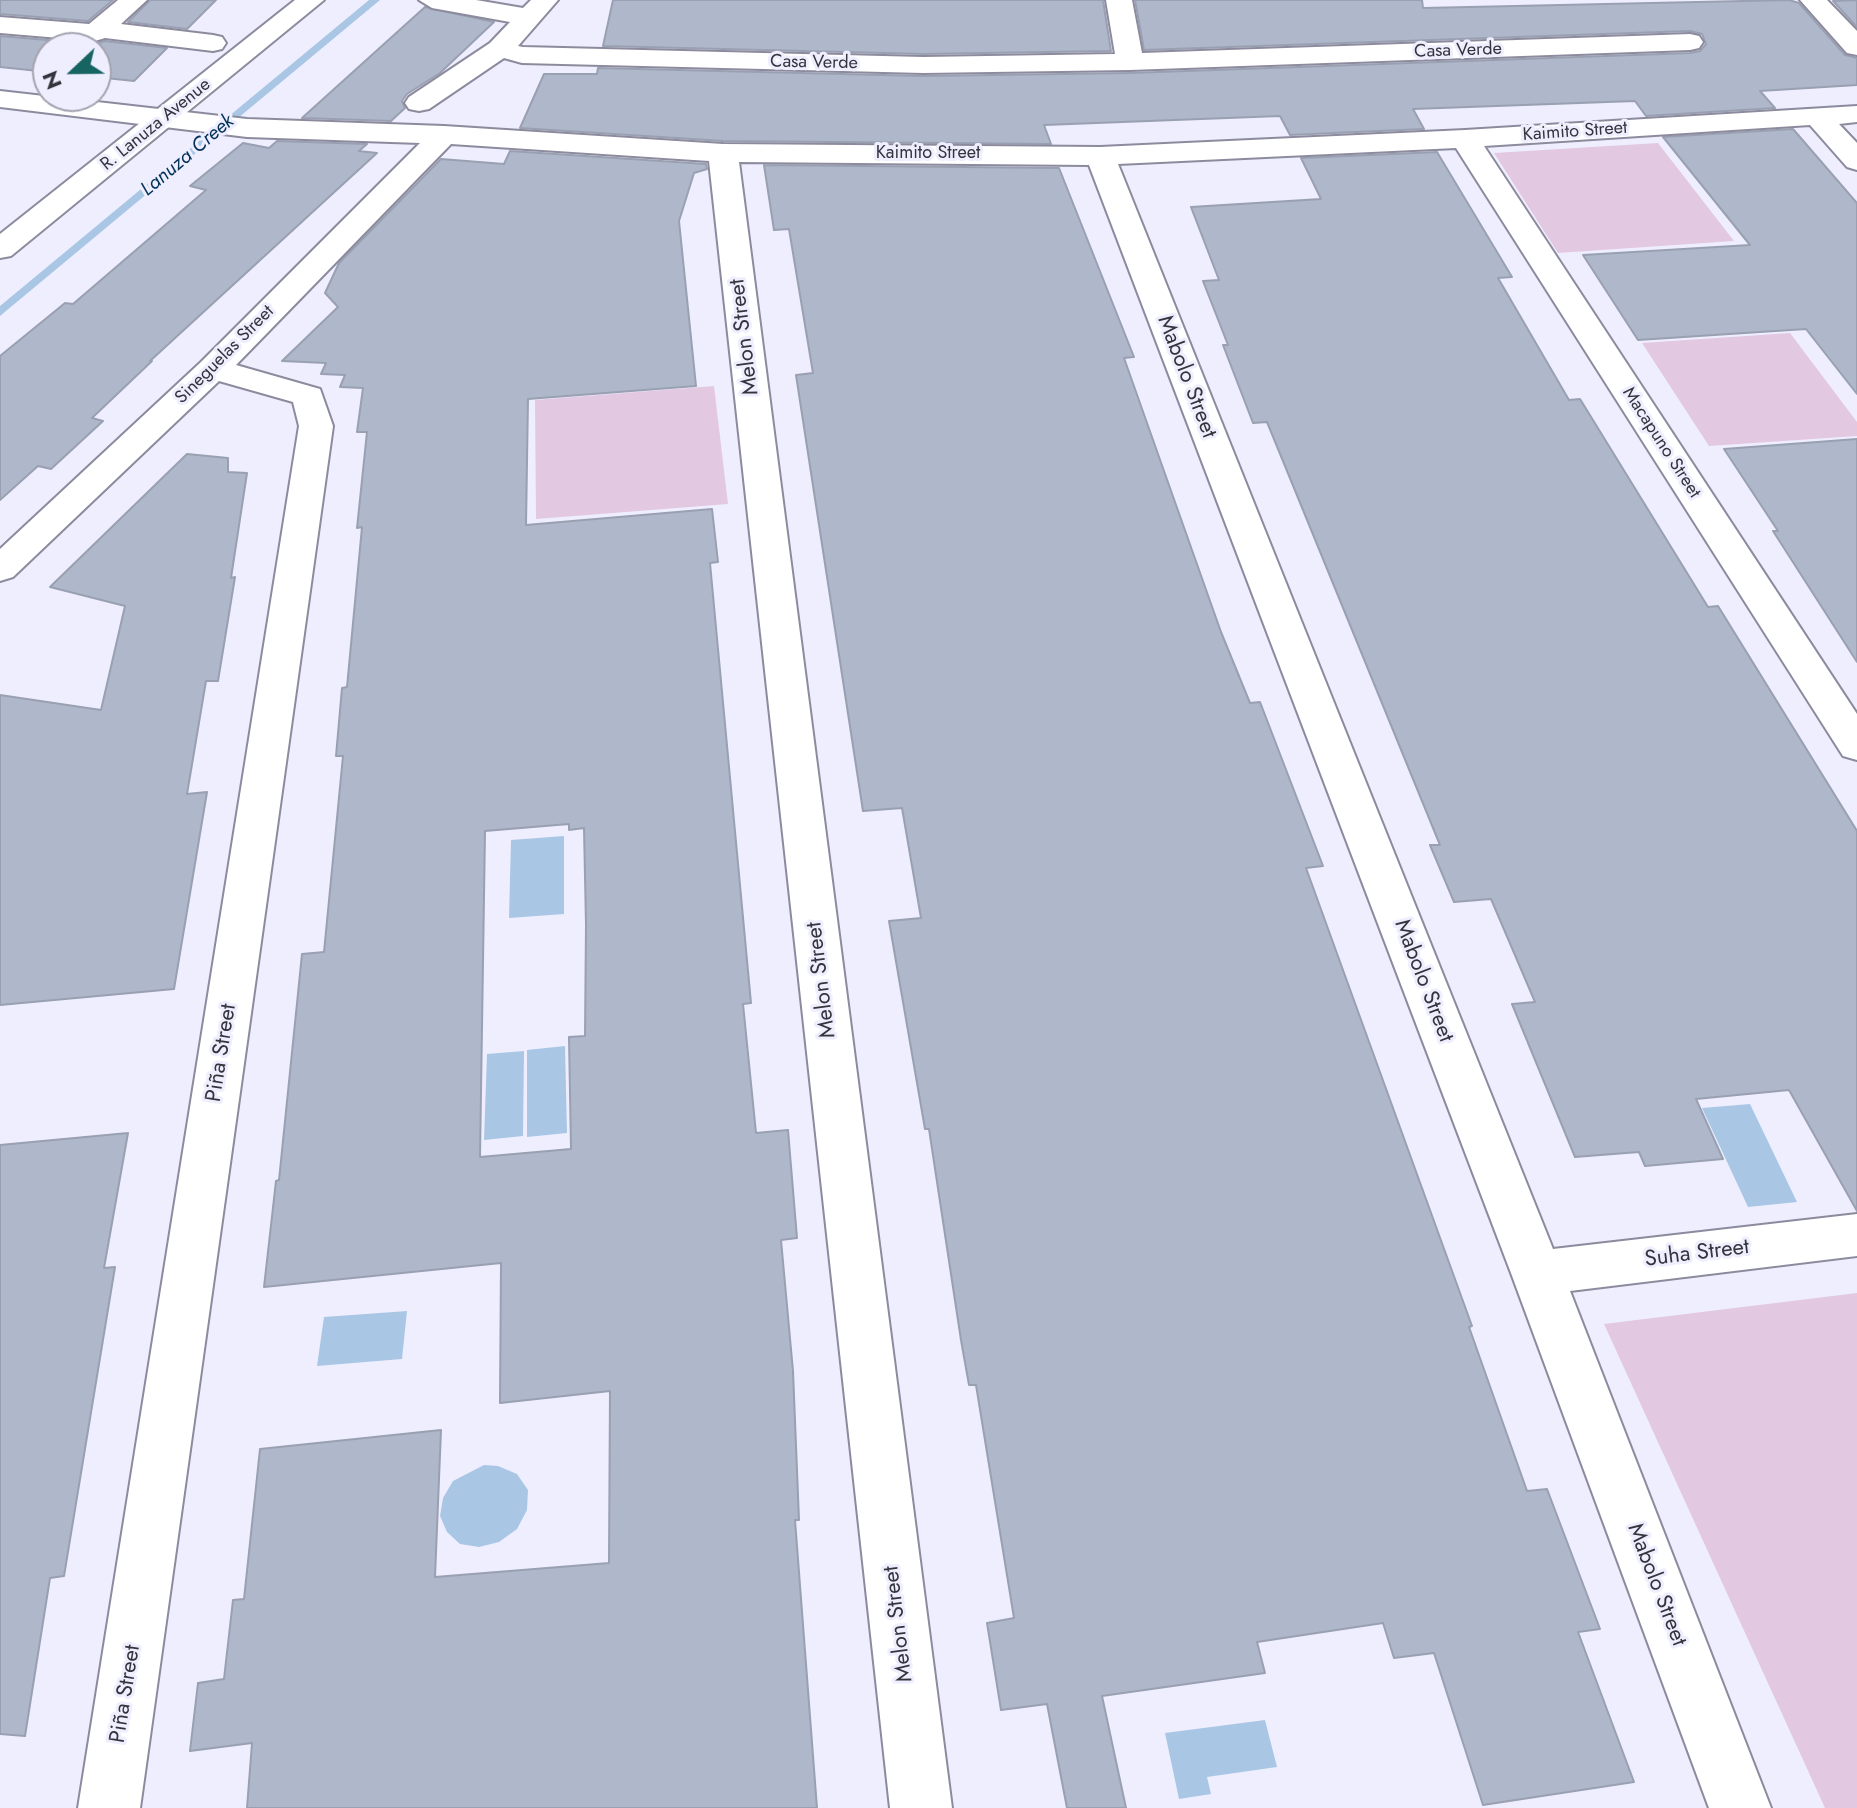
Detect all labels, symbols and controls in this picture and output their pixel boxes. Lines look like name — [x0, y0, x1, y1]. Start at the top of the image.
north arrow — [32, 32, 112, 112]
street label: Casa Verde — [1414, 39, 1502, 63]
street label: Casa Verde — [770, 51, 858, 75]
text: N — [33, 66, 70, 94]
street label: R. Lanuza Avenue — [97, 74, 215, 176]
water label: Lanuza Creek — [136, 110, 240, 202]
street label: Kaimito Street — [1522, 118, 1628, 146]
street label: Kaimito Street — [876, 143, 980, 165]
street label: Melon Street — [725, 277, 765, 397]
street label: Sineguelas Street — [171, 301, 279, 409]
street label: Mabolo Street — [1151, 312, 1221, 442]
street label: Macapuno Street — [1617, 384, 1705, 502]
street label: Mabolo Street — [1388, 916, 1458, 1046]
street label: Melon Street — [802, 920, 842, 1040]
street label: Piña Street — [201, 1002, 243, 1104]
street label: Suha Street — [1643, 1235, 1751, 1273]
street label: Mabolo Street — [1621, 1520, 1691, 1650]
street label: Melon Street — [879, 1564, 919, 1684]
street label: Piña Street — [105, 1643, 147, 1745]

